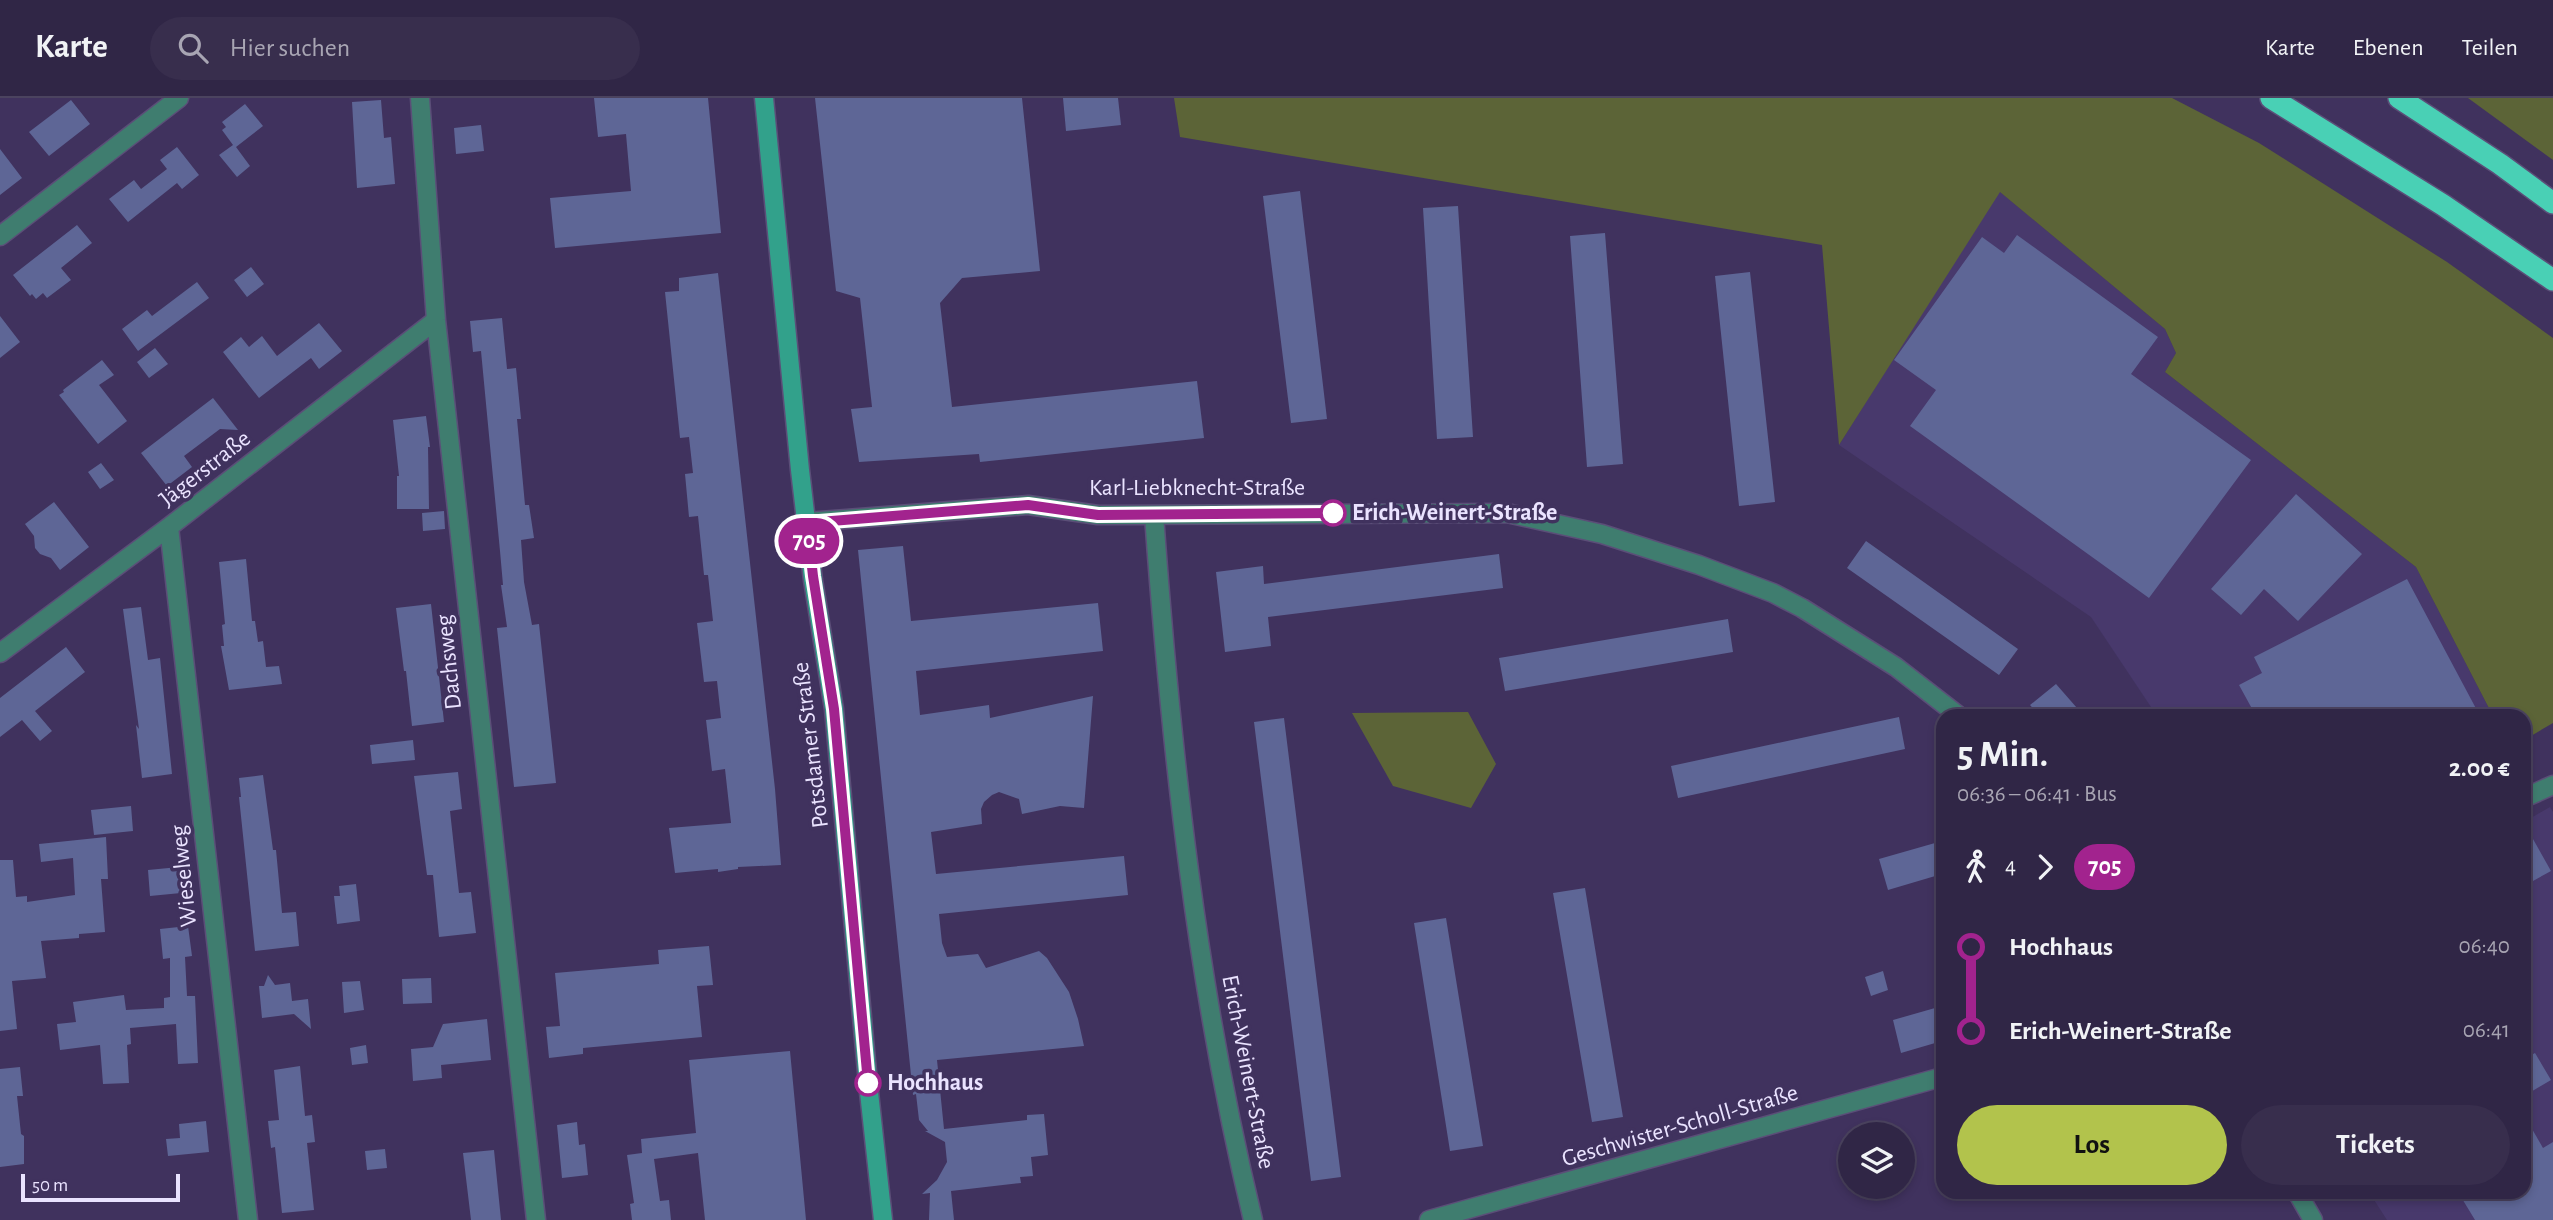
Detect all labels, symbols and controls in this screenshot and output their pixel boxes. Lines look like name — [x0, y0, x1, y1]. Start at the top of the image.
search box — [150, 17, 640, 80]
icon: search — [174, 29, 212, 67]
text: Karte — [35, 31, 108, 64]
text: Hier suchen — [230, 35, 350, 61]
text: Karte — [2265, 36, 2315, 60]
text: Ebenen — [2353, 36, 2424, 60]
text: Teilen — [2462, 36, 2518, 60]
street label: Jägerstraße — [155, 426, 255, 512]
street label: Karl-Liebknecht-Straße — [1089, 476, 1305, 500]
marker: Erich-Weinert-Straße — [1320, 500, 1346, 526]
place label: Erich-Weinert-Straße — [1352, 501, 1557, 525]
line badge: 705 — [769, 518, 849, 564]
text: 705 — [792, 529, 826, 553]
street label: Dachsweg — [432, 613, 466, 711]
street label: Potsdamer Straße — [789, 661, 833, 829]
text: 5 Min. — [1957, 736, 2048, 774]
text: 2.00 € — [2449, 755, 2510, 781]
text: 06:36 – 06:41 · Bus — [1957, 783, 2117, 806]
street label: Wieselweg — [167, 823, 201, 928]
icon: walk — [1957, 848, 1995, 886]
icon: forward — [2026, 848, 2064, 886]
text: 4 — [2005, 855, 2016, 878]
text: 705 — [2088, 855, 2121, 879]
text: Hochhaus — [2009, 934, 2113, 960]
text: 06:40 — [2459, 935, 2510, 958]
street label: Erich-Weinert-Straße — [1217, 973, 1279, 1171]
text: Erich-Weinert-Straße — [2009, 1018, 2231, 1044]
text: 06:41 — [2463, 1019, 2510, 1042]
marker: Hochhaus — [855, 1070, 881, 1096]
place label: Hochhaus — [887, 1071, 983, 1095]
street label: Geschwister-Scholl-Straße — [1559, 1081, 1801, 1171]
button: Los — [1957, 1105, 2227, 1185]
button: Tickets — [2241, 1105, 2510, 1185]
map controls — [1838, 1122, 1915, 1199]
button: layers — [1838, 1122, 1915, 1199]
scale bar — [21, 1171, 180, 1203]
text: 50 m — [32, 1176, 68, 1195]

